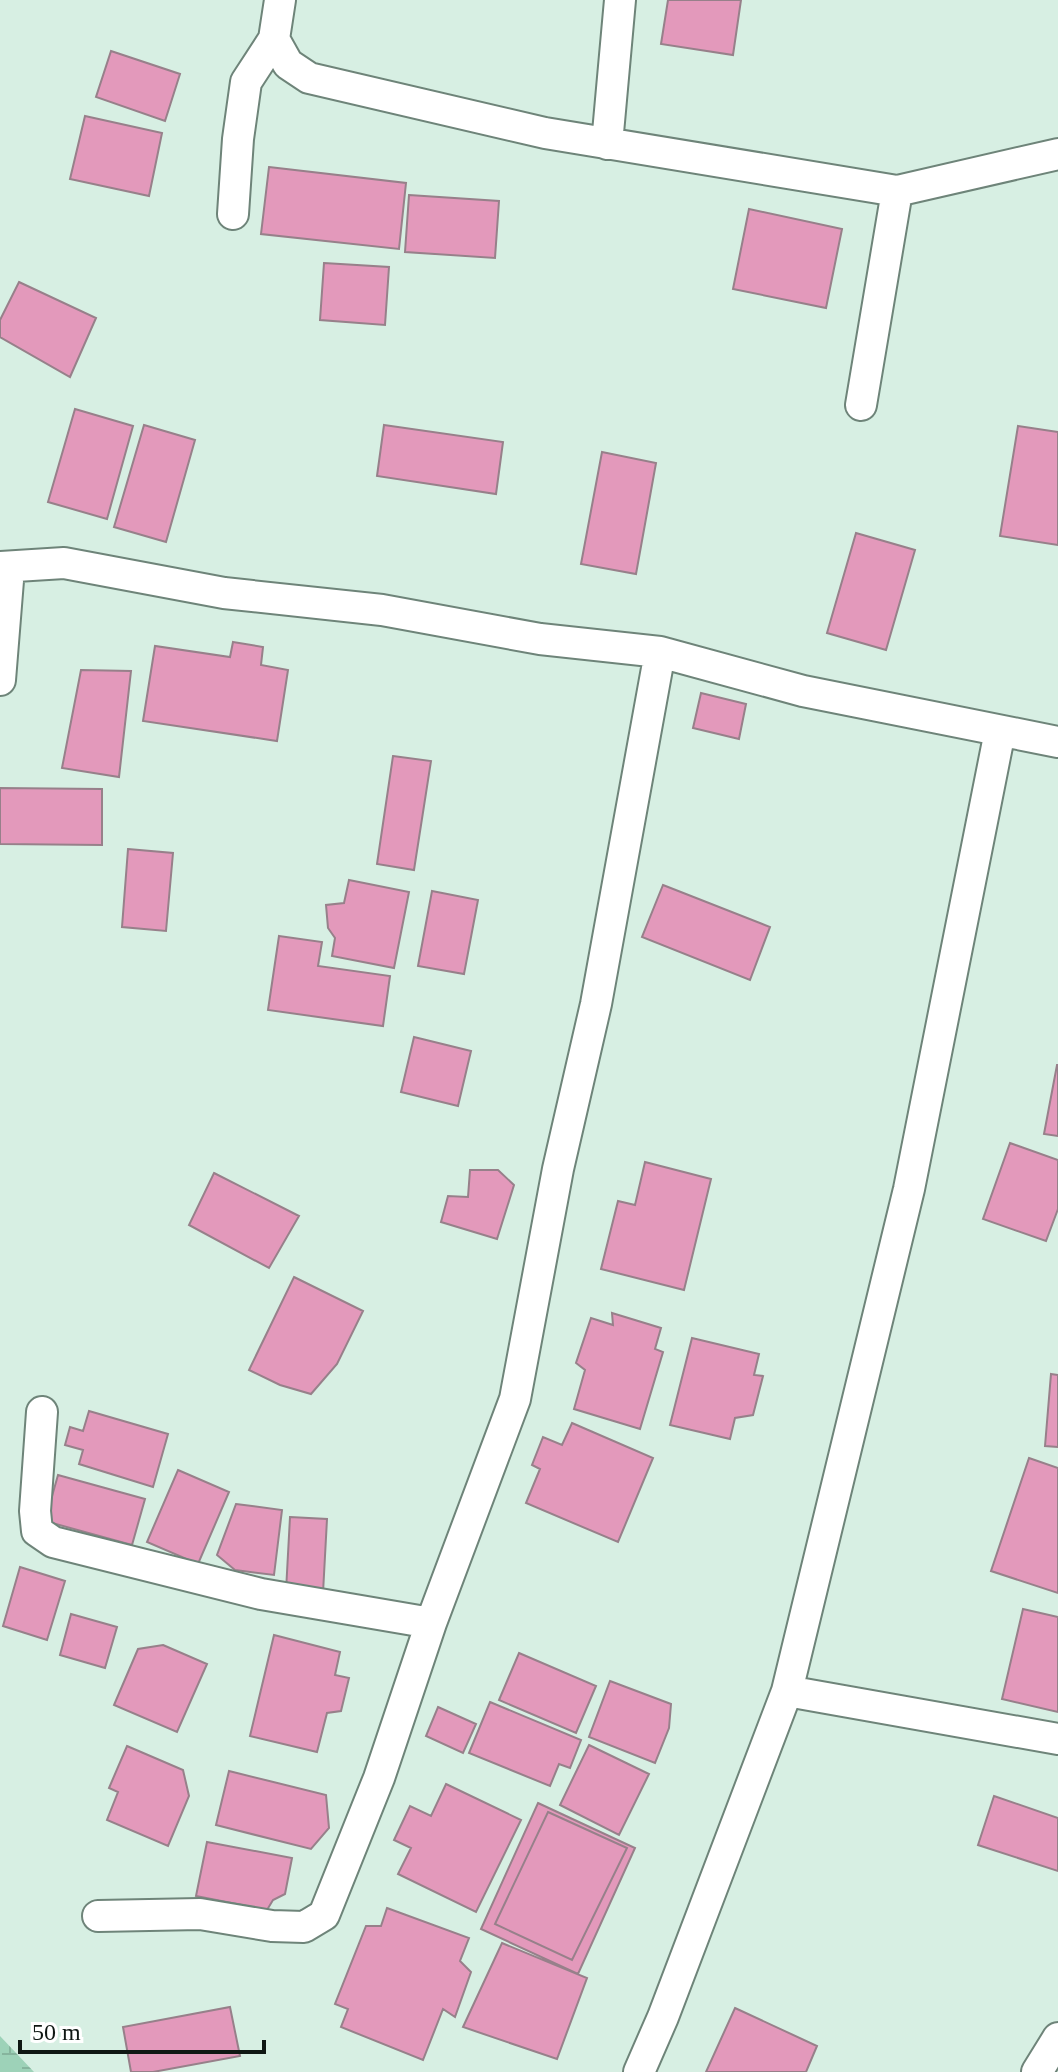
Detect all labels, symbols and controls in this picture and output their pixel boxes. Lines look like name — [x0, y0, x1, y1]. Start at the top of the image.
scale bar — [20, 2004, 264, 2054]
text: 50 m — [32, 2019, 81, 2045]

